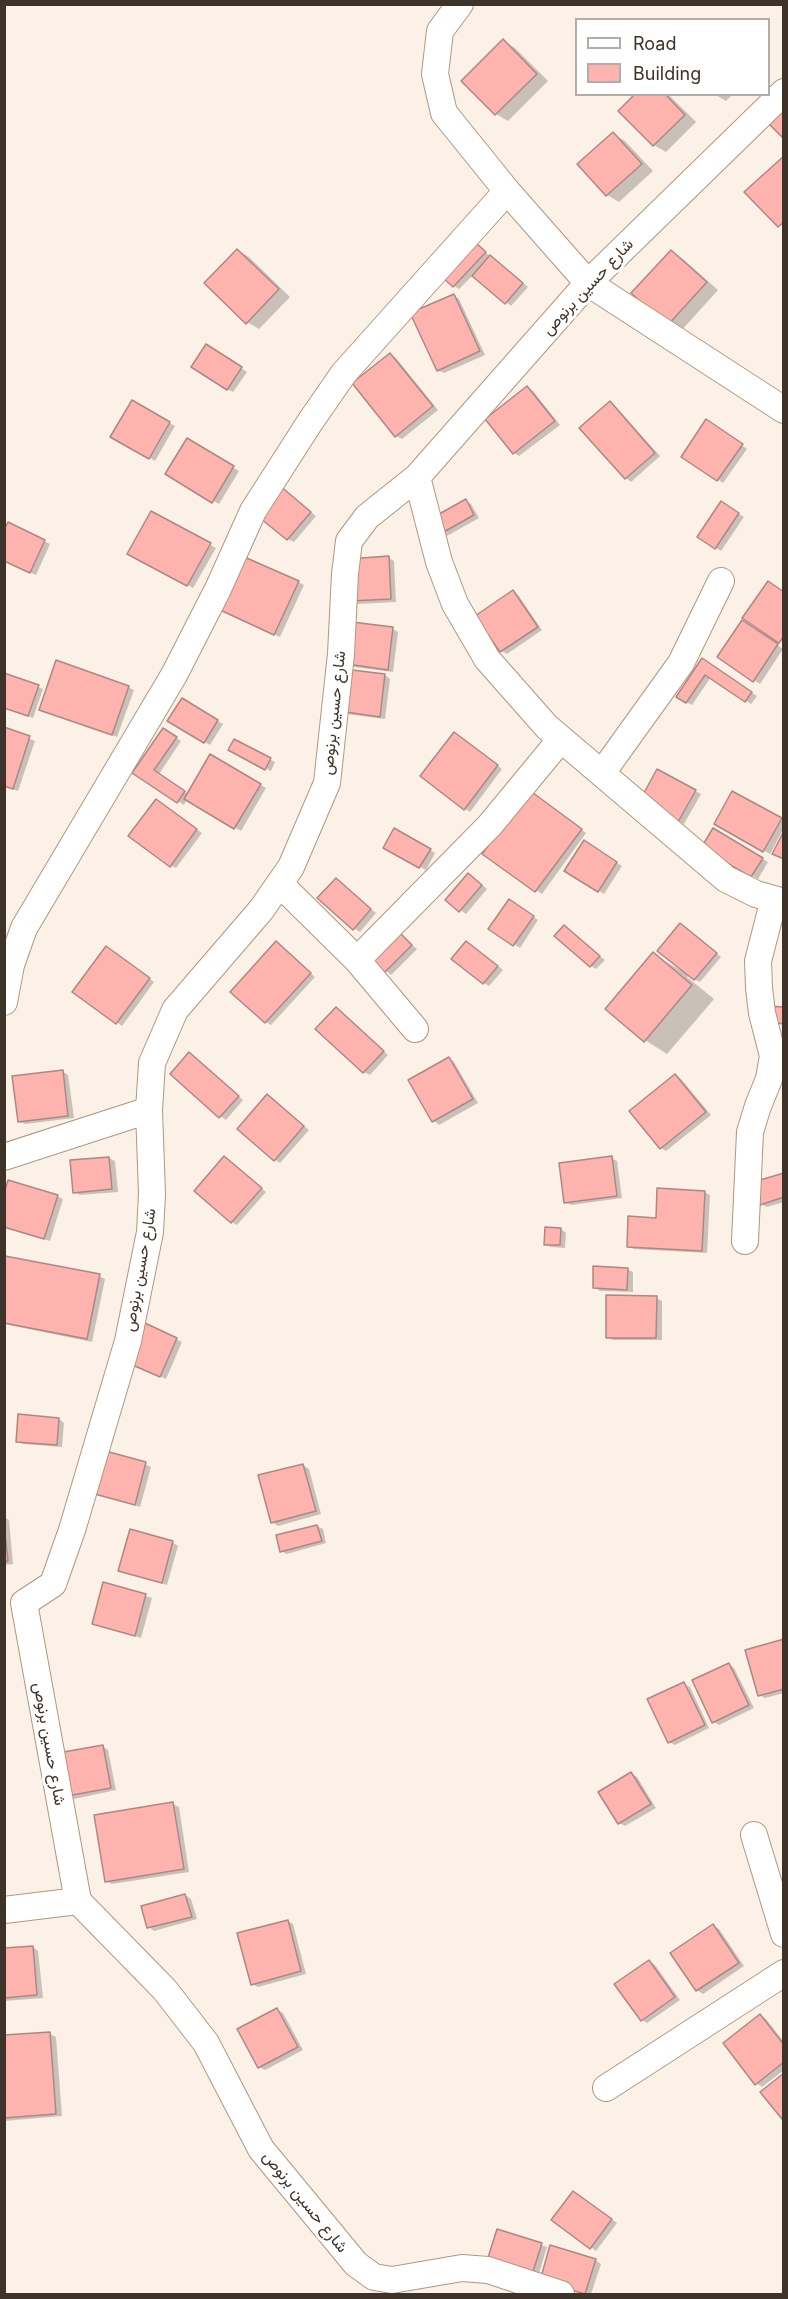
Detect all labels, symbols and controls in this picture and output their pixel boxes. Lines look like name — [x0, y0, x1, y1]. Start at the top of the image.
legend — [575, 18, 770, 96]
text: Road — [633, 33, 676, 54]
text: Building — [633, 63, 701, 84]
street label: شارع حسين برنوص — [538, 235, 638, 339]
street label: شارع حسين برنوص — [318, 650, 350, 776]
street label: شارع حسين برنوص — [120, 1207, 160, 1333]
street label: شارع حسين برنوص — [29, 1681, 69, 1807]
street label: شارع حسين برنوص — [258, 2147, 352, 2257]

